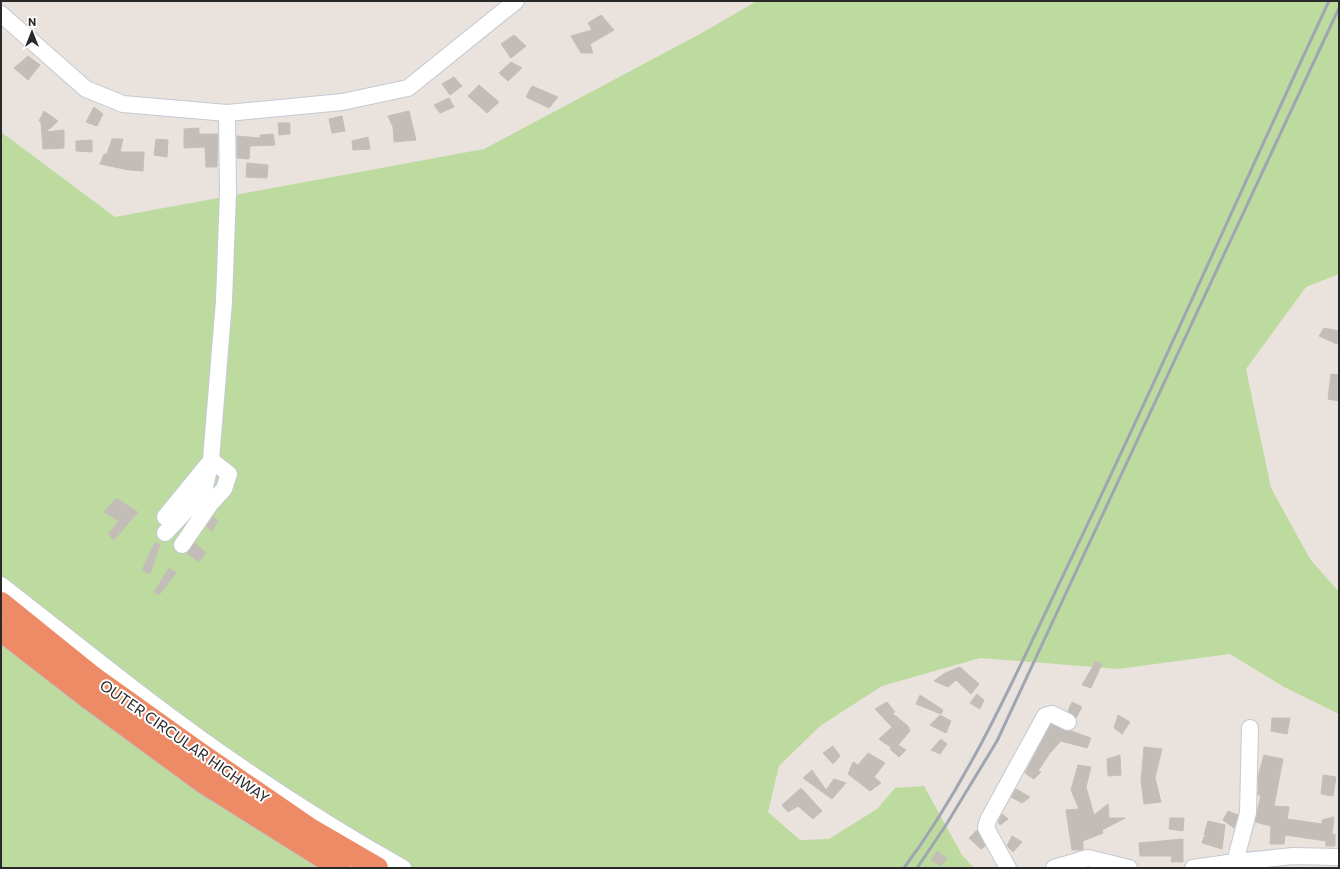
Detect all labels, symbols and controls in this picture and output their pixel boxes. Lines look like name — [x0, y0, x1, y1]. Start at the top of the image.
north arrow — [12, 12, 52, 52]
text: N — [28, 15, 36, 28]
street label: OUTER CIRCULAR HIGHWAY — [97, 675, 273, 807]

